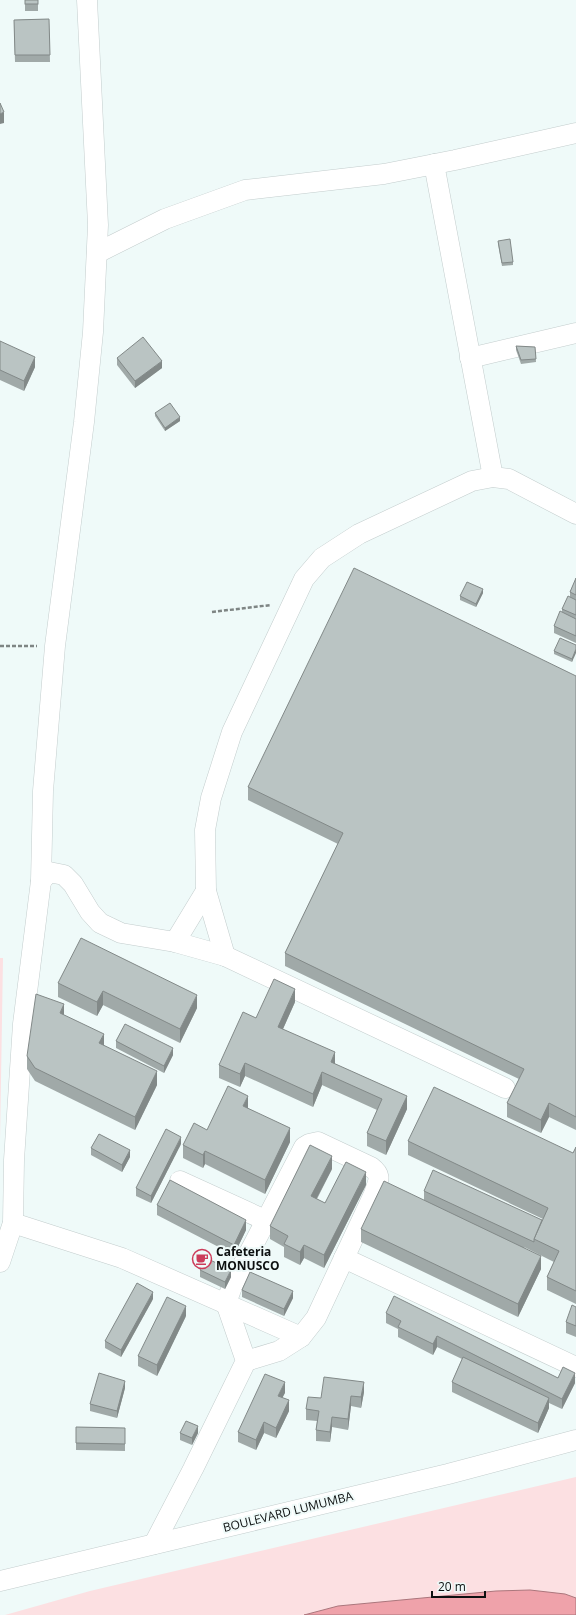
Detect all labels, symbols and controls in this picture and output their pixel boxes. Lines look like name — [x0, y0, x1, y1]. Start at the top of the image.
place label: Cafeteria MONUSCO — [216, 1243, 280, 1274]
cafe icon: Cafeteria MONUSCO — [191, 1248, 213, 1270]
street label: BOULEVARD LUMUMBA — [221, 1487, 355, 1536]
scale bar — [432, 1573, 485, 1599]
text: 20 m — [438, 1578, 466, 1595]

